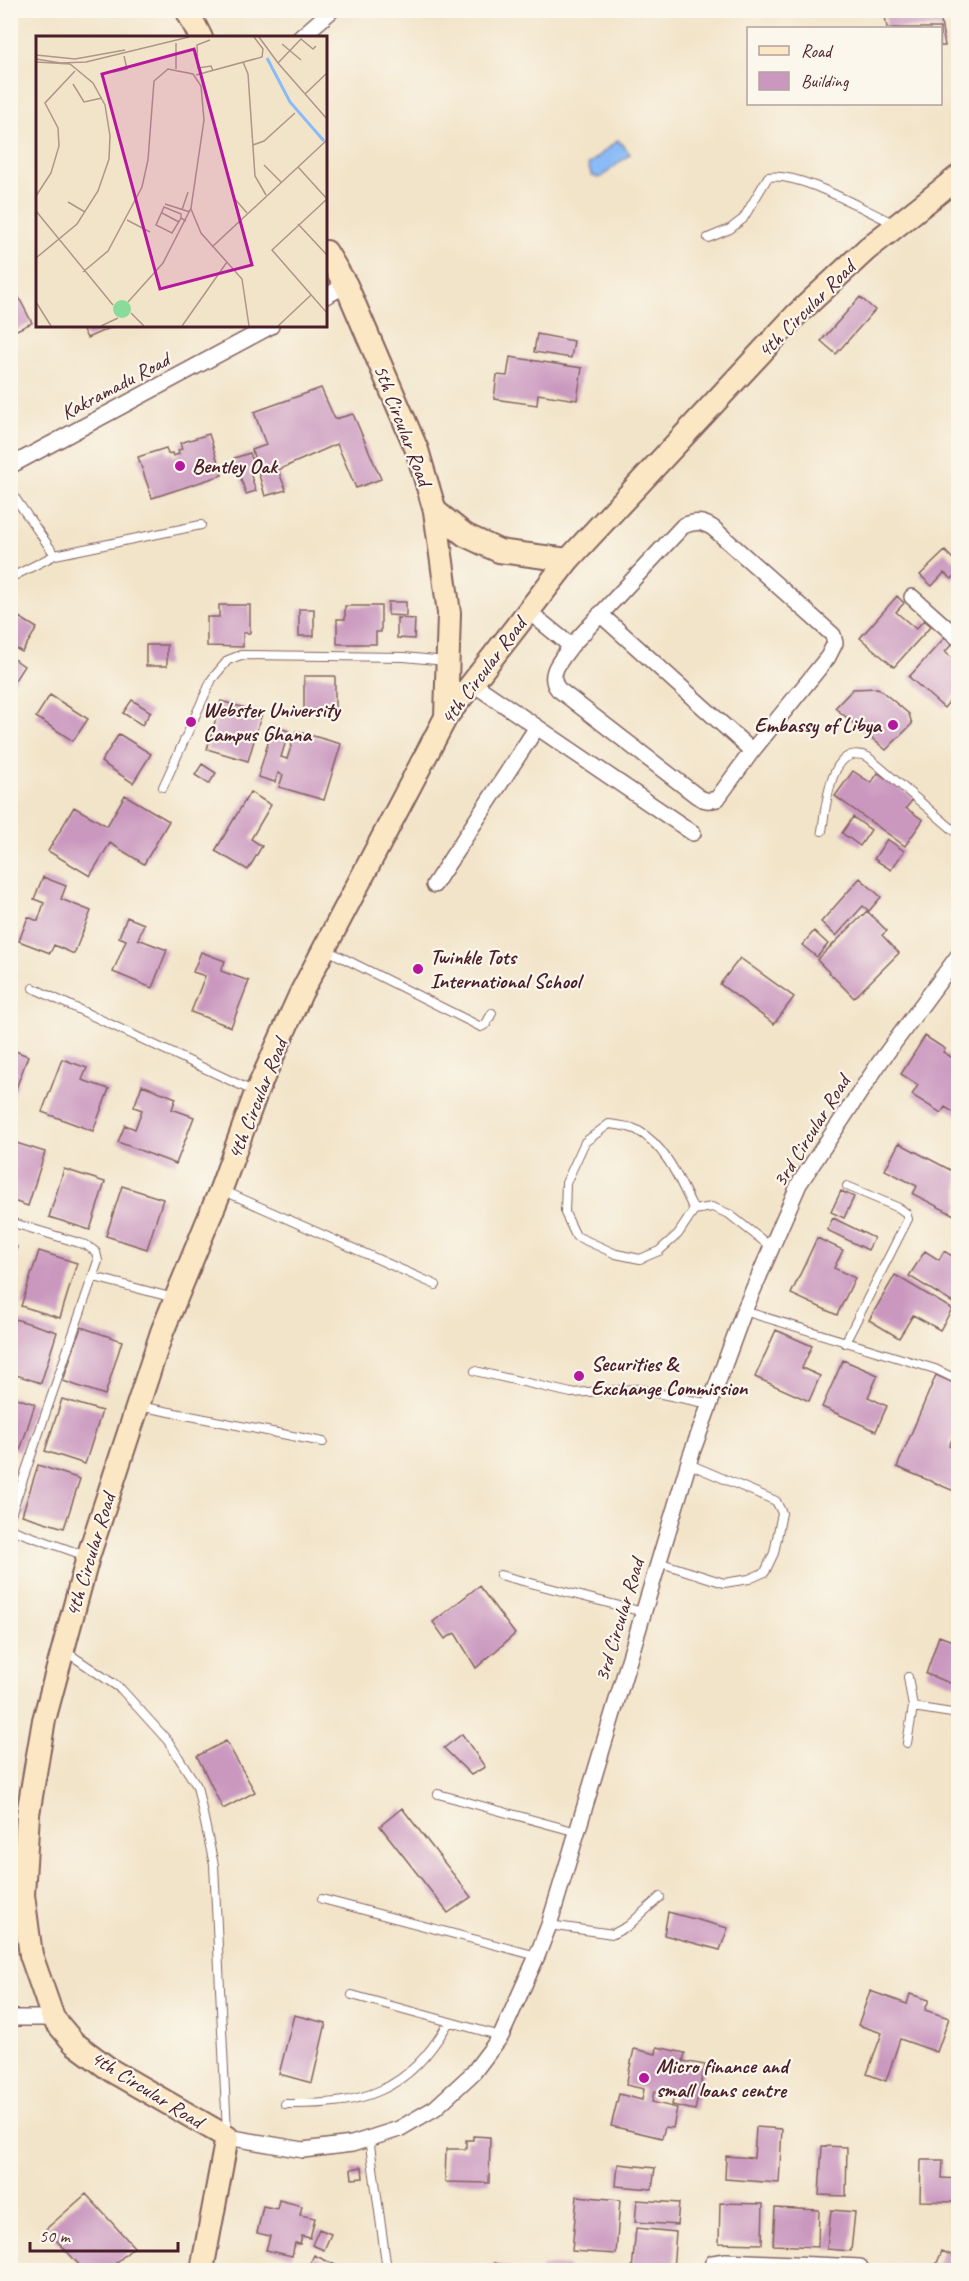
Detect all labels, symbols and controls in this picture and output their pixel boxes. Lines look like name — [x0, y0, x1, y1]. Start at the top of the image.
legend — [747, 27, 942, 105]
inset map — [36, 36, 327, 327]
text: Road — [801, 40, 834, 62]
text: Building — [801, 70, 850, 92]
street label: 4th Circular Road — [752, 252, 863, 363]
street label: Kakramadu Road — [56, 345, 177, 425]
street label: 5th Circular Road — [368, 361, 439, 493]
place label: Bentley Oak — [192, 453, 279, 479]
marker: Bentley Oak — [173, 459, 187, 473]
street label: 4th Circular Road — [434, 609, 534, 730]
place label: Webster University Campus Ghana — [203, 697, 341, 747]
place label: Embassy of Libya — [754, 712, 883, 739]
marker: Webster University Campus Ghana — [184, 715, 198, 729]
marker: Embassy of Libya — [886, 718, 900, 732]
place label: Twinkle Tots International School — [430, 944, 584, 994]
marker: Twinkle Tots International School — [411, 962, 425, 976]
street label: 4th Circular Road — [221, 1032, 294, 1163]
street label: 3rd Circular Road — [766, 1067, 858, 1192]
place label: Securities & Exchange Commission — [591, 1351, 749, 1401]
marker: Securities & Exchange Commission — [572, 1369, 586, 1383]
street label: 4th Circular Road — [59, 1487, 122, 1620]
street label: 3rd Circular Road — [588, 1552, 651, 1684]
street label: 4th Circular Road — [86, 2044, 211, 2136]
place label: Micro finance and small loans centre — [656, 2053, 791, 2103]
marker: Micro finance and small loans centre — [637, 2071, 651, 2085]
scale bar — [30, 2215, 178, 2253]
text: 50 m — [39, 2225, 72, 2247]

